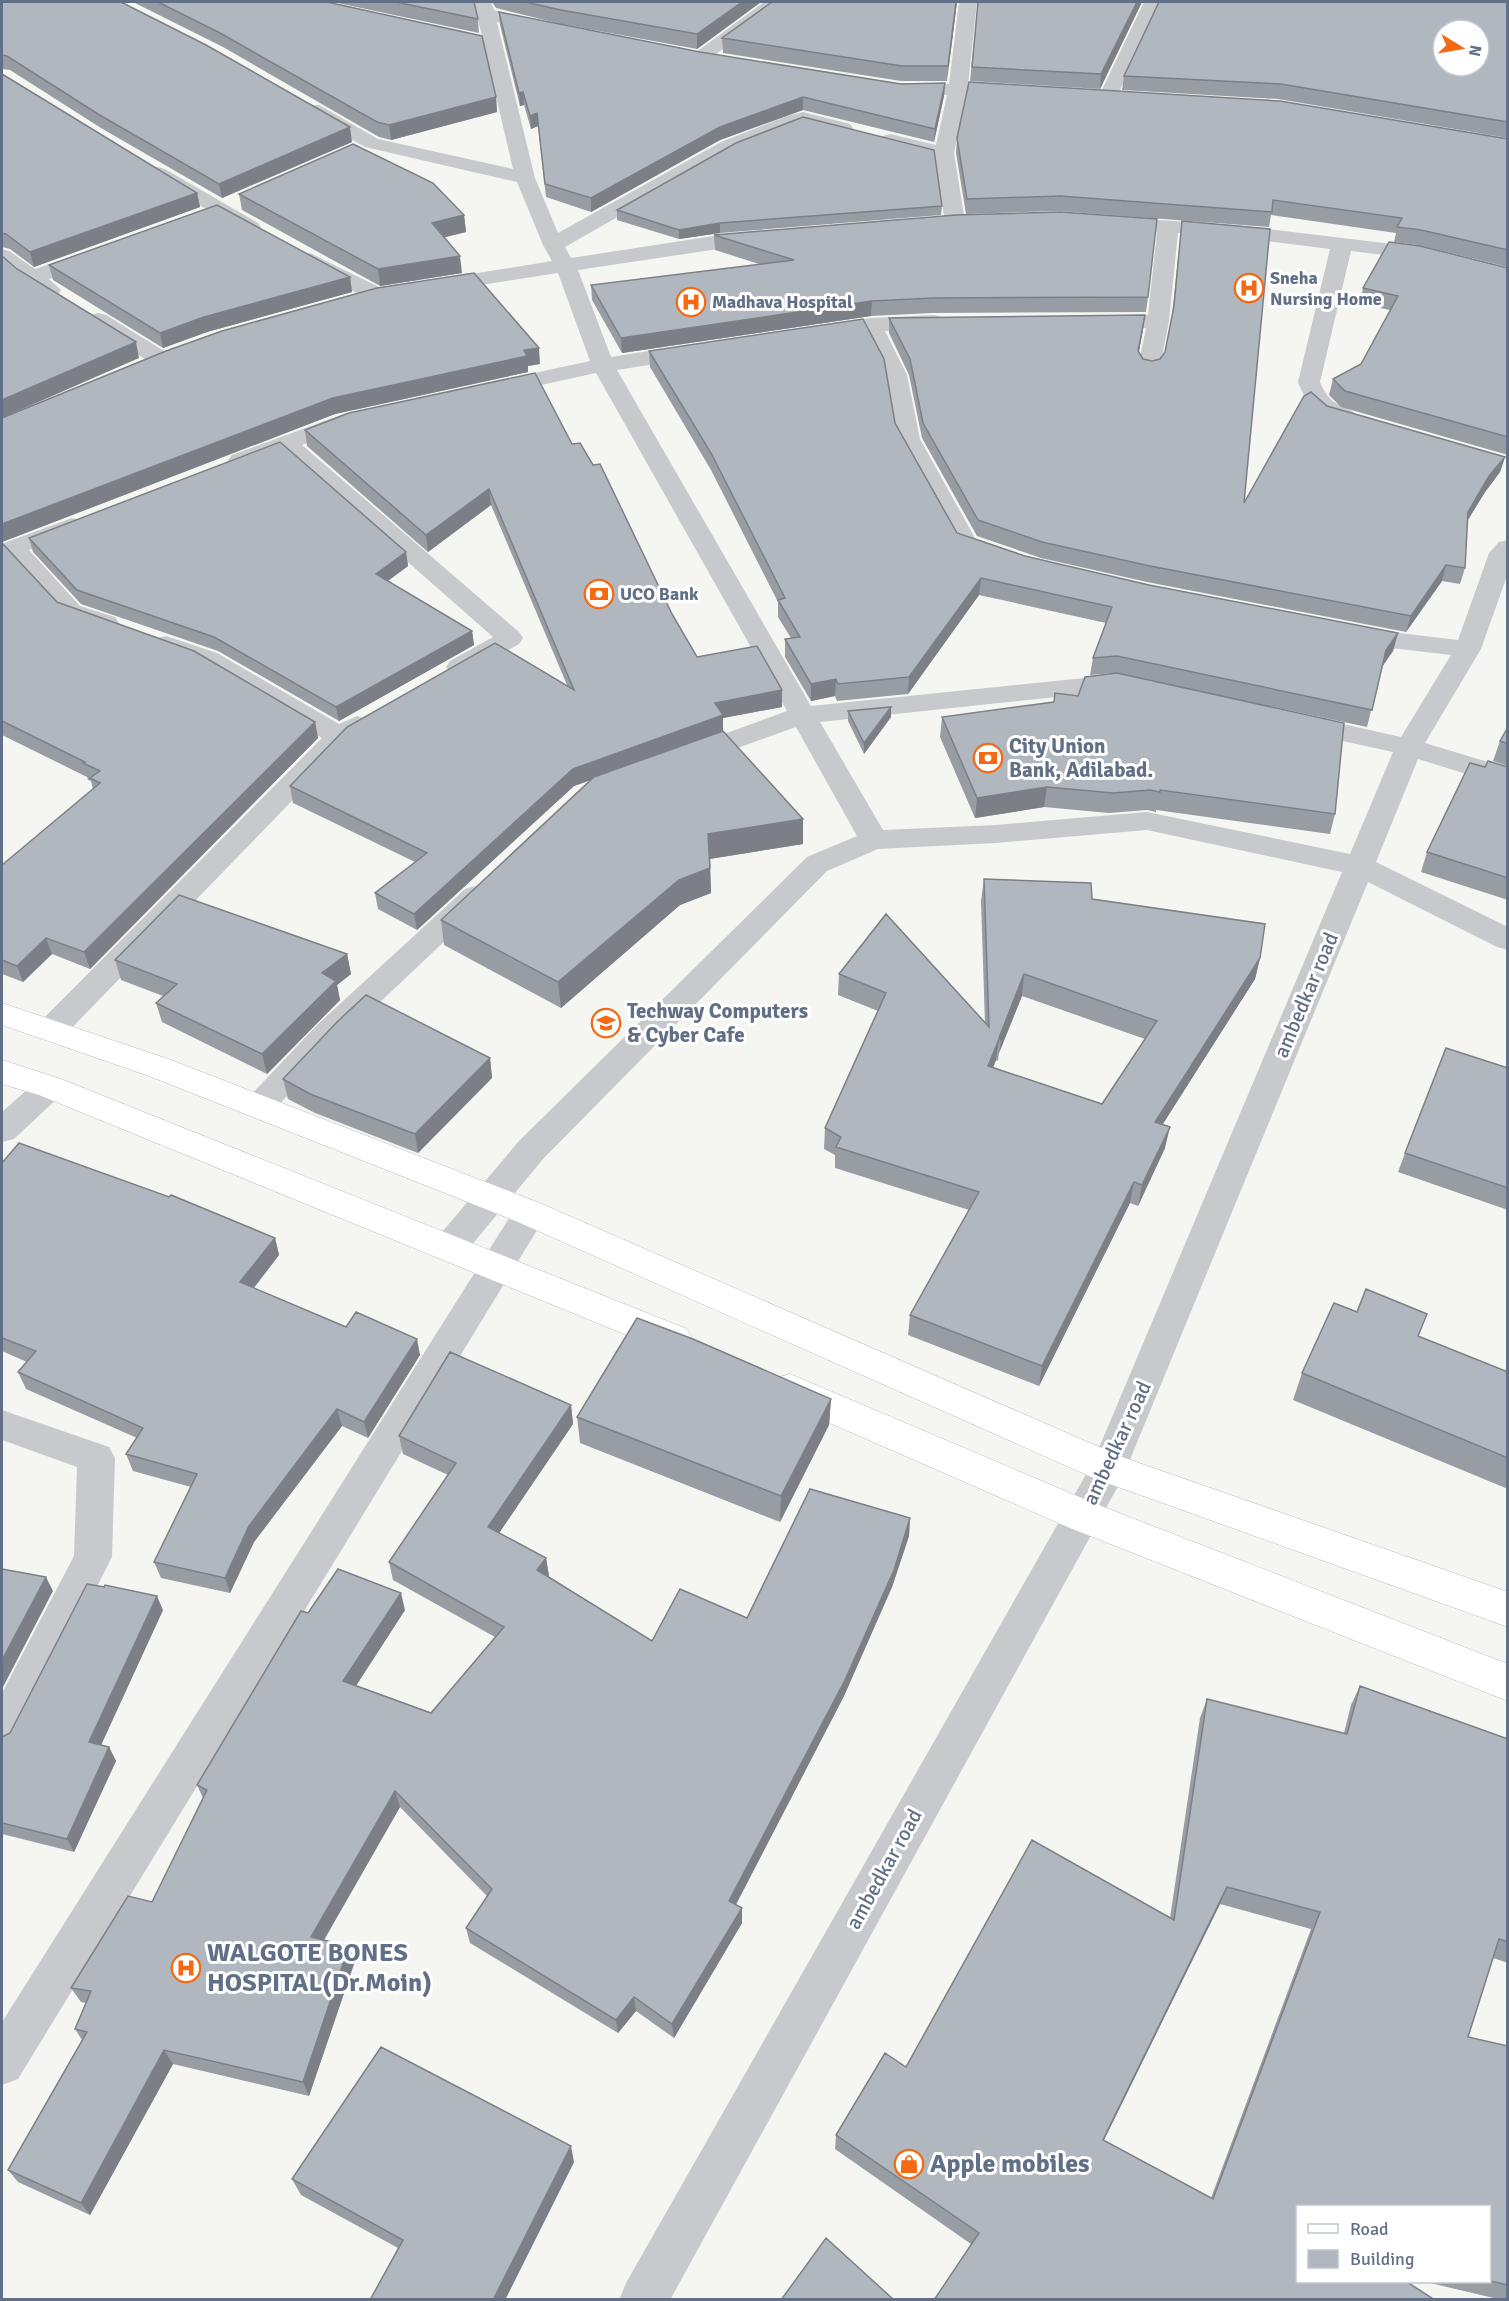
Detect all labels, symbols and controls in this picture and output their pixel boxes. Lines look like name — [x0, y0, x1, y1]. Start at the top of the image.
north arrow — [1431, 18, 1491, 78]
text: N — [1464, 43, 1486, 58]
place label: Sneha Nursing Home — [1270, 267, 1382, 310]
hospital icon: Sneha Nursing Home — [1233, 272, 1265, 304]
hospital icon: Madhava Hospital — [675, 286, 707, 318]
place label: Madhava Hospital — [712, 291, 853, 313]
bank icon: UCO Bank — [583, 578, 615, 610]
place label: UCO Bank — [620, 583, 699, 605]
place label: City Union Bank, Adilabad. — [1009, 733, 1153, 783]
bank icon: City Union Bank, Adilabad. — [972, 742, 1004, 774]
street label: ambedkar road — [1268, 928, 1344, 1062]
place label: Techway Computers & Cyber Cafe — [627, 998, 808, 1048]
school or university icon: Techway Computers & Cyber Cafe — [590, 1007, 622, 1039]
street label: ambedkar road — [1077, 1377, 1157, 1509]
street label: ambedkar road — [840, 1804, 928, 1934]
place label: WALGOTE BONES HOSPITAL(Dr.Moin) — [207, 1937, 432, 1999]
hospital icon: WALGOTE BONES HOSPITAL(Dr.Moin) — [170, 1952, 202, 1984]
shop icon: Apple mobiles — [893, 2148, 925, 2180]
place label: Apple mobiles — [930, 2148, 1090, 2180]
legend — [1296, 2205, 1491, 2283]
text: Road — [1350, 2218, 1389, 2240]
text: Building — [1350, 2248, 1414, 2270]

